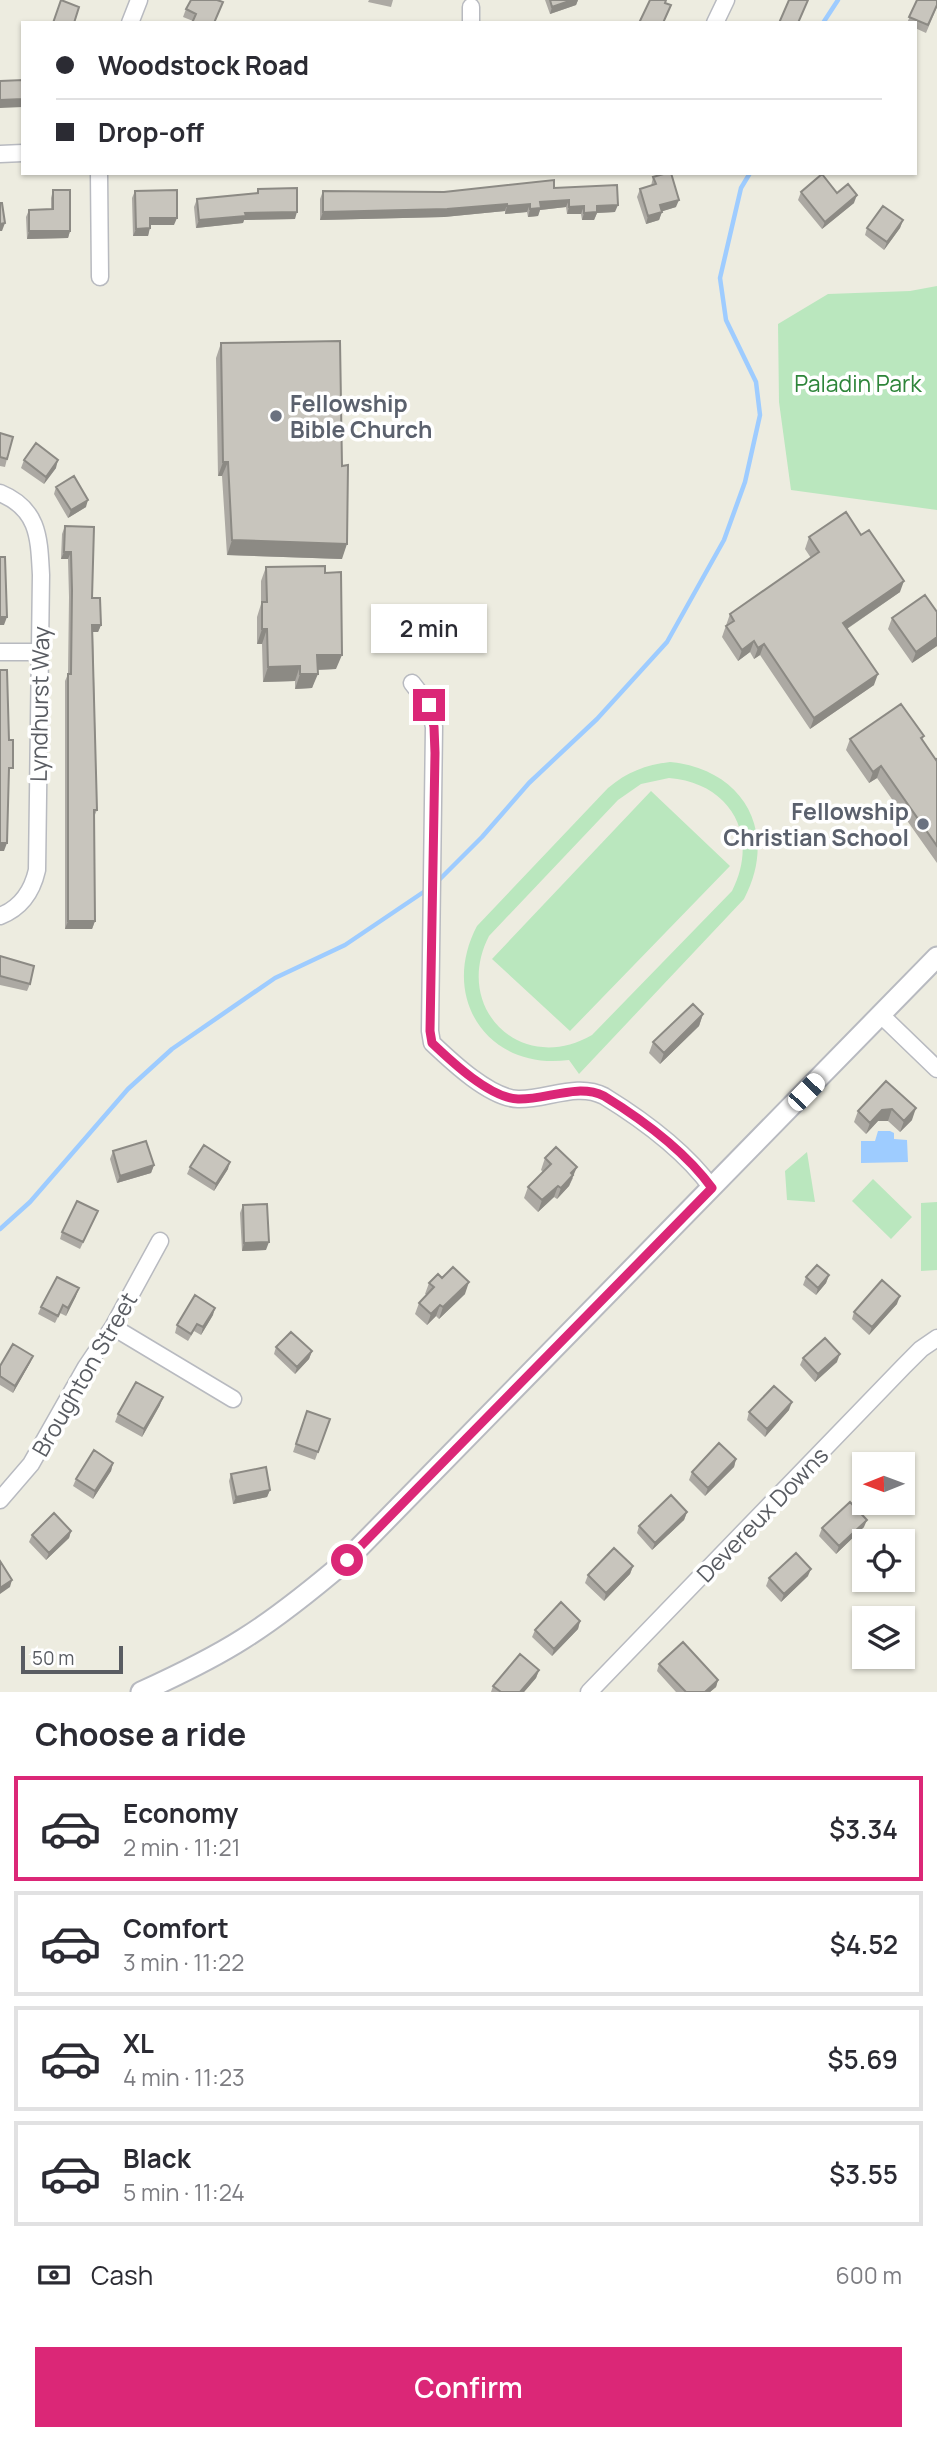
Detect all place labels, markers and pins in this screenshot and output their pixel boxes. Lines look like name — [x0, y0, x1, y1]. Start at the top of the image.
place label: Fellowship Bible Church — [290, 387, 432, 445]
marker: Fellowship Bible Church — [268, 408, 284, 424]
place label: Fellowship Christian School — [723, 795, 909, 853]
marker: Fellowship Christian School — [915, 816, 931, 832]

